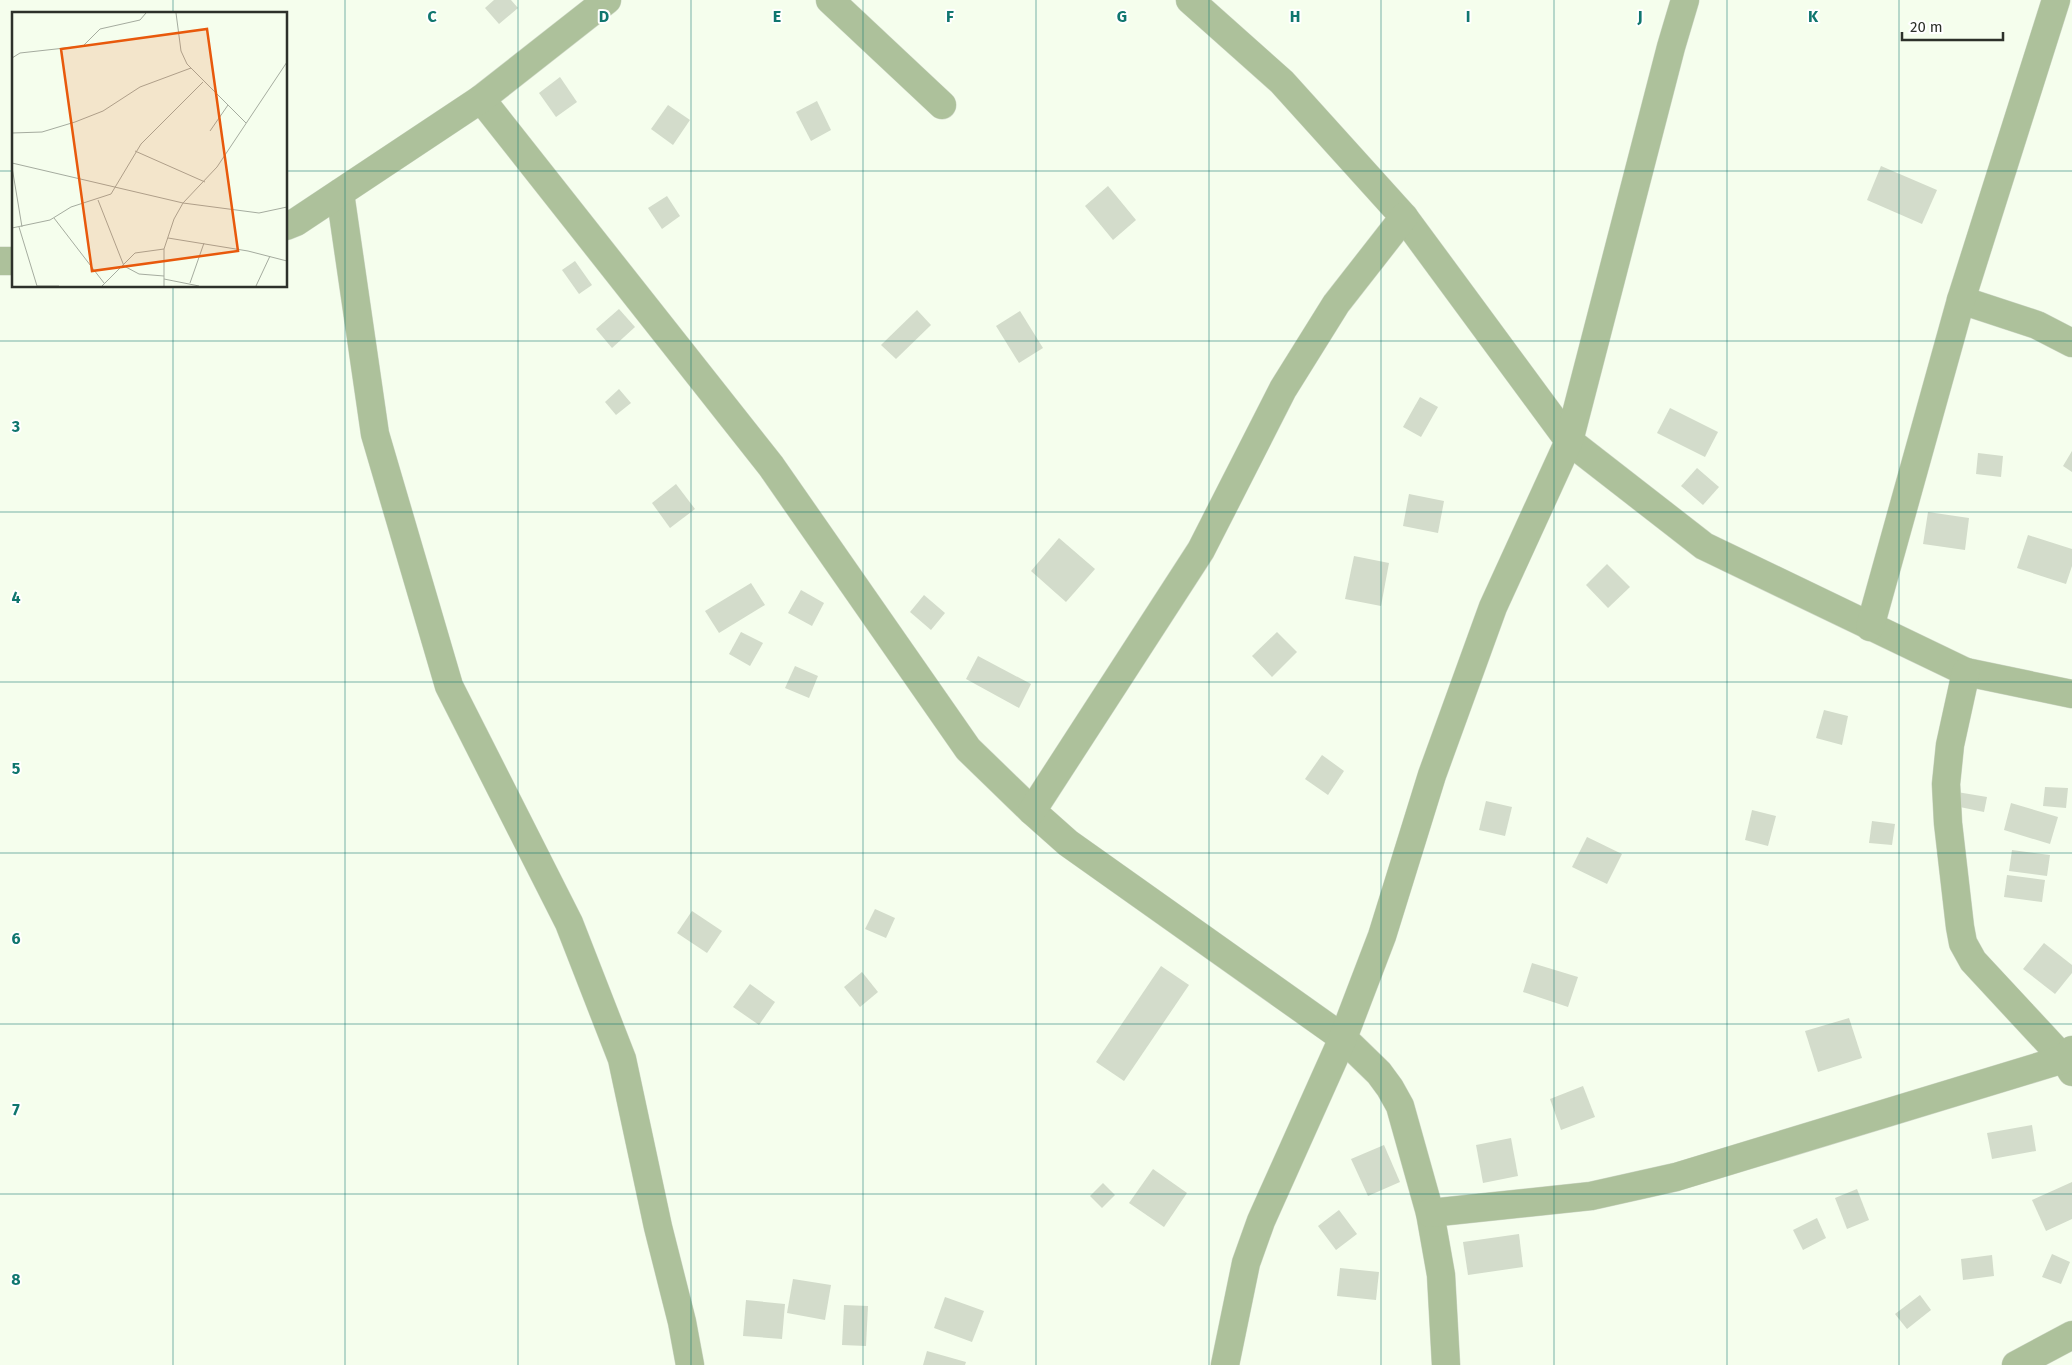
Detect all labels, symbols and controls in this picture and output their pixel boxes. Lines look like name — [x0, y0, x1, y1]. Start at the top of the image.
text: C — [427, 7, 437, 26]
text: D — [599, 7, 609, 26]
text: E — [773, 7, 781, 26]
text: F — [946, 7, 954, 26]
text: G — [1117, 7, 1127, 26]
text: H — [1290, 7, 1300, 26]
text: I — [1466, 7, 1470, 26]
text: J — [1636, 7, 1643, 26]
text: K — [1808, 7, 1819, 26]
scale bar — [1902, 10, 2003, 42]
inset map — [12, 12, 288, 288]
text: 20 m — [1910, 18, 1943, 36]
text: 3 — [11, 417, 20, 436]
text: 4 — [11, 588, 21, 607]
text: 5 — [12, 759, 21, 778]
text: 6 — [11, 929, 21, 948]
text: 7 — [12, 1100, 20, 1119]
text: 8 — [11, 1270, 21, 1289]

